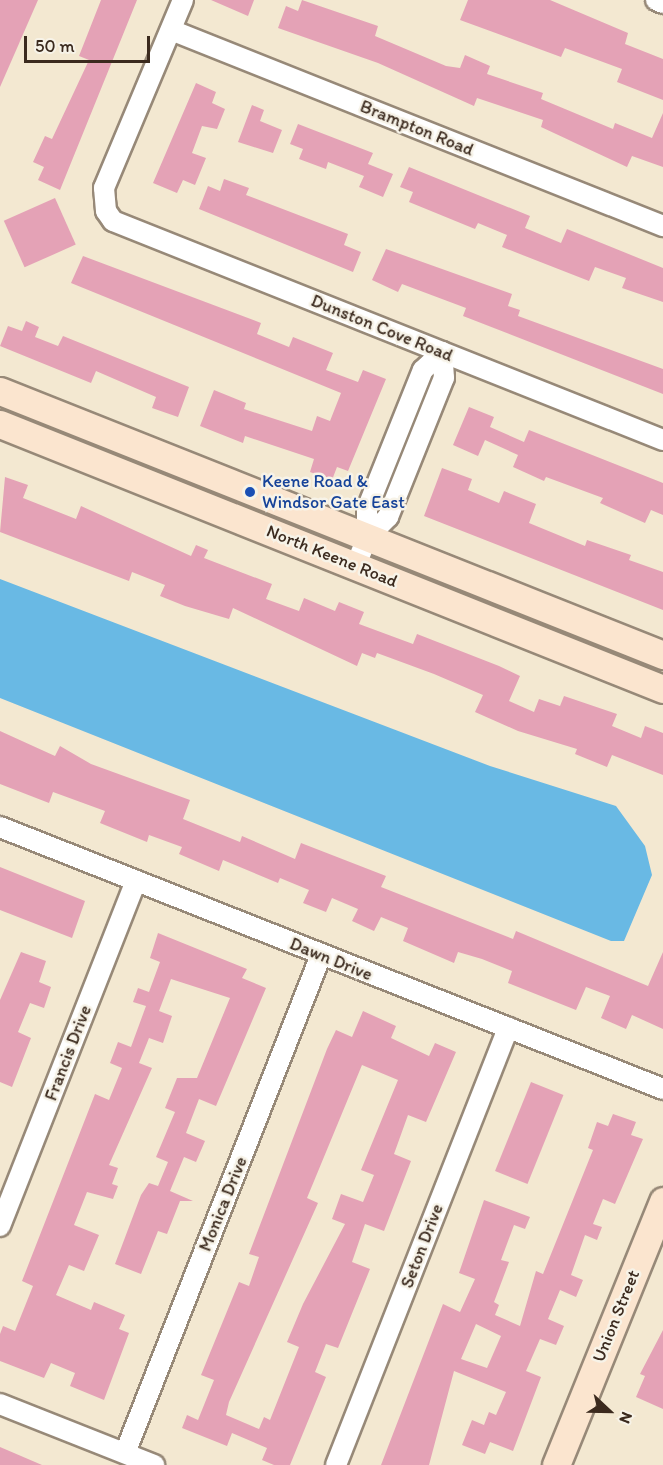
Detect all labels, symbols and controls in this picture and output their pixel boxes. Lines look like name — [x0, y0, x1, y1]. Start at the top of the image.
scale bar — [27, 24, 153, 62]
text: 50 m — [35, 35, 75, 57]
street label: Brampton Road — [357, 95, 477, 161]
street label: Dunston Cove Road — [308, 290, 456, 366]
place label: Keene Road & Windsor Gate East — [262, 471, 405, 514]
marker: Keene Road & Windsor Gate East — [243, 485, 257, 499]
street label: North Keene Road — [263, 520, 401, 592]
street label: Dawn Drive — [286, 933, 376, 985]
street label: Francis Drive — [40, 1002, 96, 1104]
street label: Monica Drive — [194, 1153, 252, 1255]
street label: Seton Drive — [396, 1201, 448, 1291]
street label: Union Street — [588, 1267, 644, 1365]
north arrow — [579, 1381, 639, 1441]
text: N — [615, 1409, 637, 1427]

